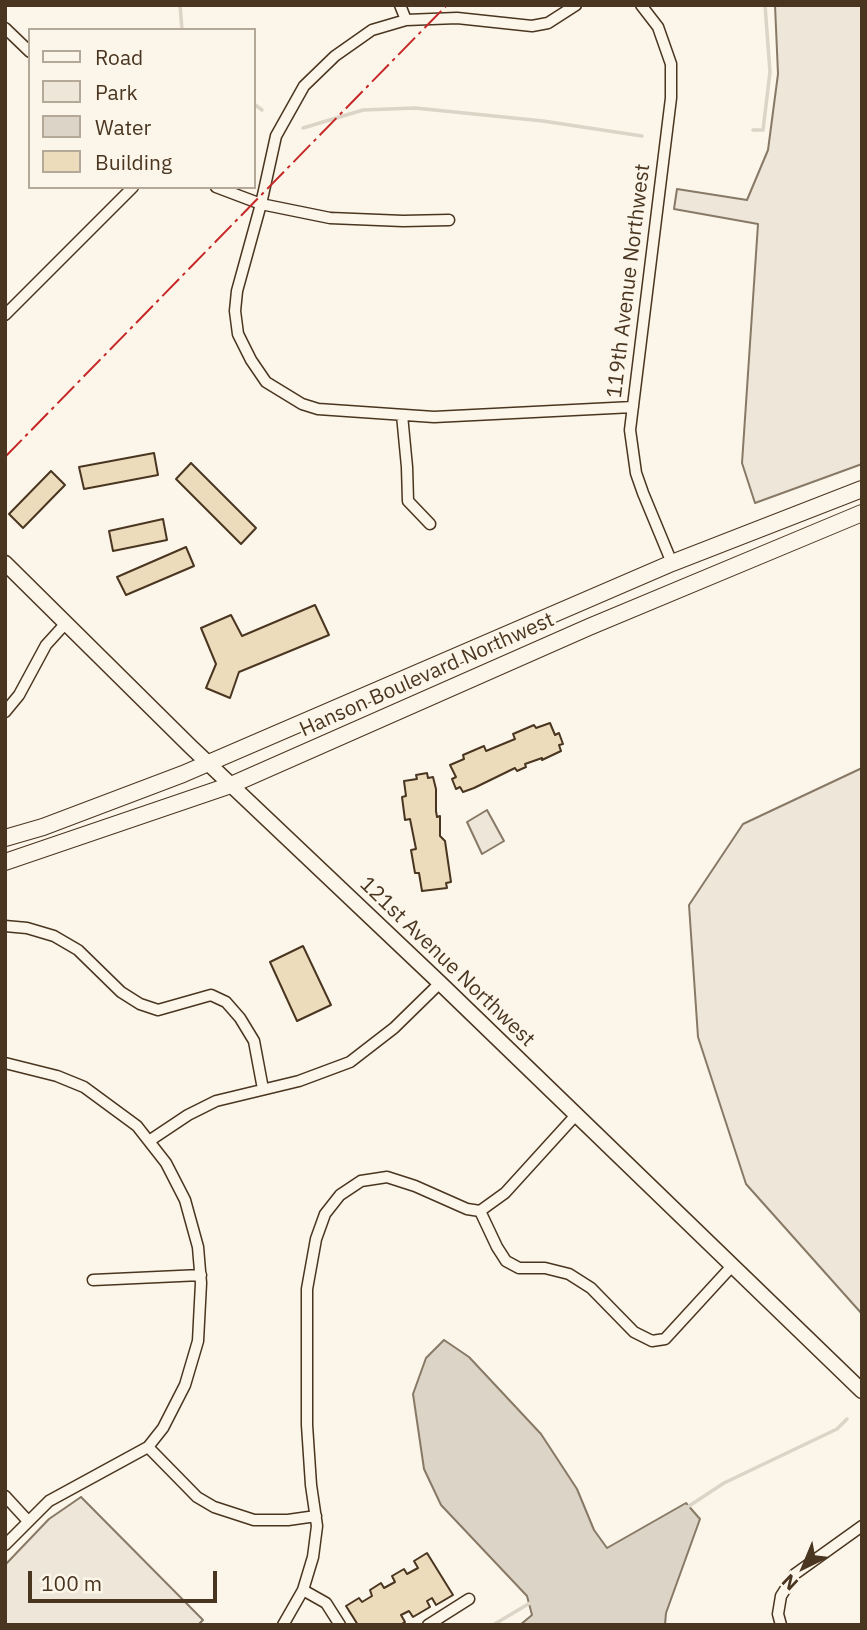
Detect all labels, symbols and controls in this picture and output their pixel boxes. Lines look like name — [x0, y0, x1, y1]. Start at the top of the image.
legend — [28, 28, 256, 189]
text: Road — [95, 43, 143, 71]
text: Park — [95, 78, 138, 106]
text: Water — [95, 113, 151, 141]
text: Building — [95, 148, 172, 176]
street label: 119th Avenue Northwest — [602, 162, 656, 400]
street label: Hanson Boulevard Northwest — [296, 607, 558, 743]
street label: 121st Avenue Northwest — [354, 872, 540, 1052]
north arrow — [769, 1532, 839, 1602]
scale bar — [32, 1556, 220, 1600]
text: 100 m — [41, 1569, 102, 1597]
text: N — [776, 1569, 803, 1596]

